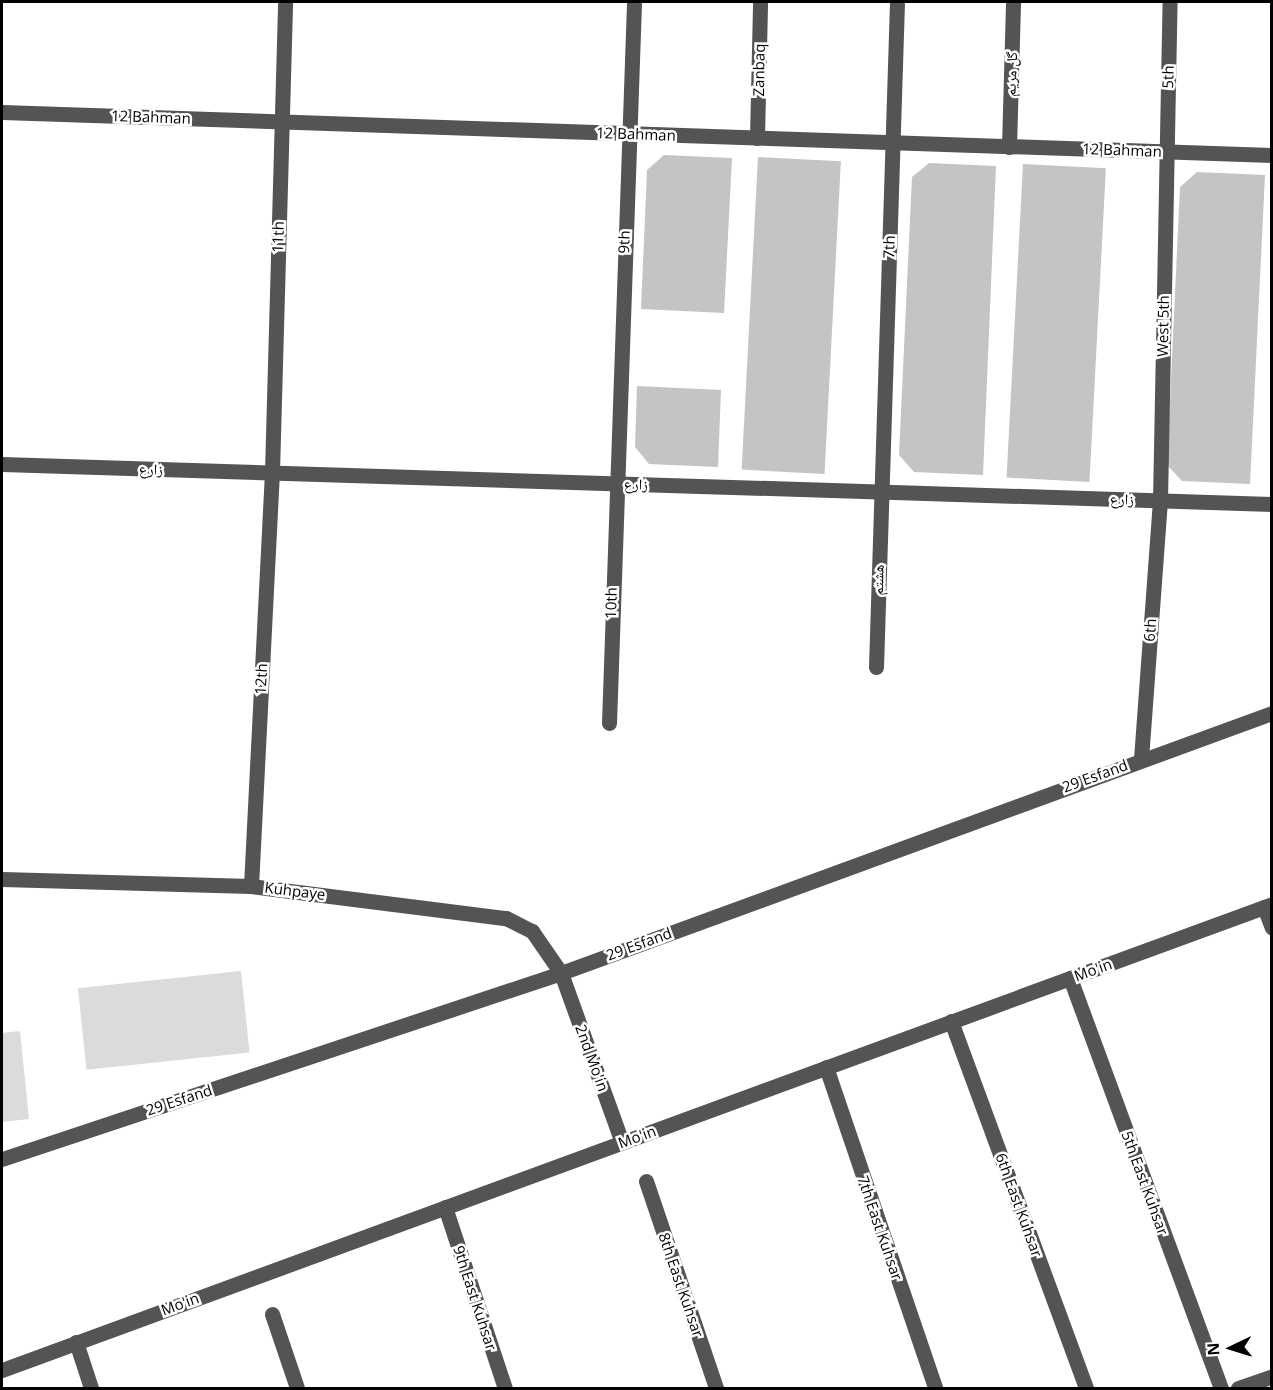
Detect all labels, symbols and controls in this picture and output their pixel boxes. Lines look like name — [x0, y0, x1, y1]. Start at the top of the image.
street label: Zanbaq — [750, 43, 768, 97]
street label: گل مریم — [1001, 51, 1021, 97]
street label: 5th — [1159, 65, 1177, 89]
street label: 12 Bahman — [111, 107, 191, 127]
street label: 12 Bahman — [596, 124, 676, 144]
street label: 12 Bahman — [1082, 140, 1162, 160]
street label: 11th — [268, 221, 288, 253]
street label: 9th — [615, 230, 633, 254]
street label: 7th — [880, 235, 898, 259]
street label: West 5th — [1153, 295, 1173, 357]
street label: زارع — [139, 460, 163, 478]
street label: زارع — [624, 475, 648, 493]
street label: زارع — [1110, 490, 1134, 508]
street label: هشتم — [869, 564, 887, 596]
street label: 10th — [602, 587, 620, 619]
street label: 6th — [1140, 618, 1160, 642]
street label: 12th — [251, 663, 271, 695]
street label: 29 Esfand — [1060, 756, 1130, 796]
street label: Kuhpaye — [264, 878, 326, 904]
street label: 29 Esfand — [604, 924, 674, 964]
street label: Mo'in — [1072, 955, 1114, 985]
street label: 2nd Mo'in — [572, 1022, 612, 1094]
street label: 29 Esfand — [144, 1081, 214, 1119]
street label: Mo'in — [616, 1122, 658, 1152]
street label: 5th East Kuhsar — [1118, 1129, 1172, 1237]
street label: 6th East Kuhsar — [992, 1151, 1046, 1259]
street label: 7th East Kuhsar — [854, 1173, 906, 1283]
street label: 8th East Kuhsar — [655, 1230, 707, 1340]
street label: 9th East Kuhsar — [450, 1243, 500, 1353]
street label: Mo'in — [159, 1289, 201, 1319]
north arrow — [1201, 1318, 1261, 1378]
text: N — [1202, 1342, 1224, 1357]

